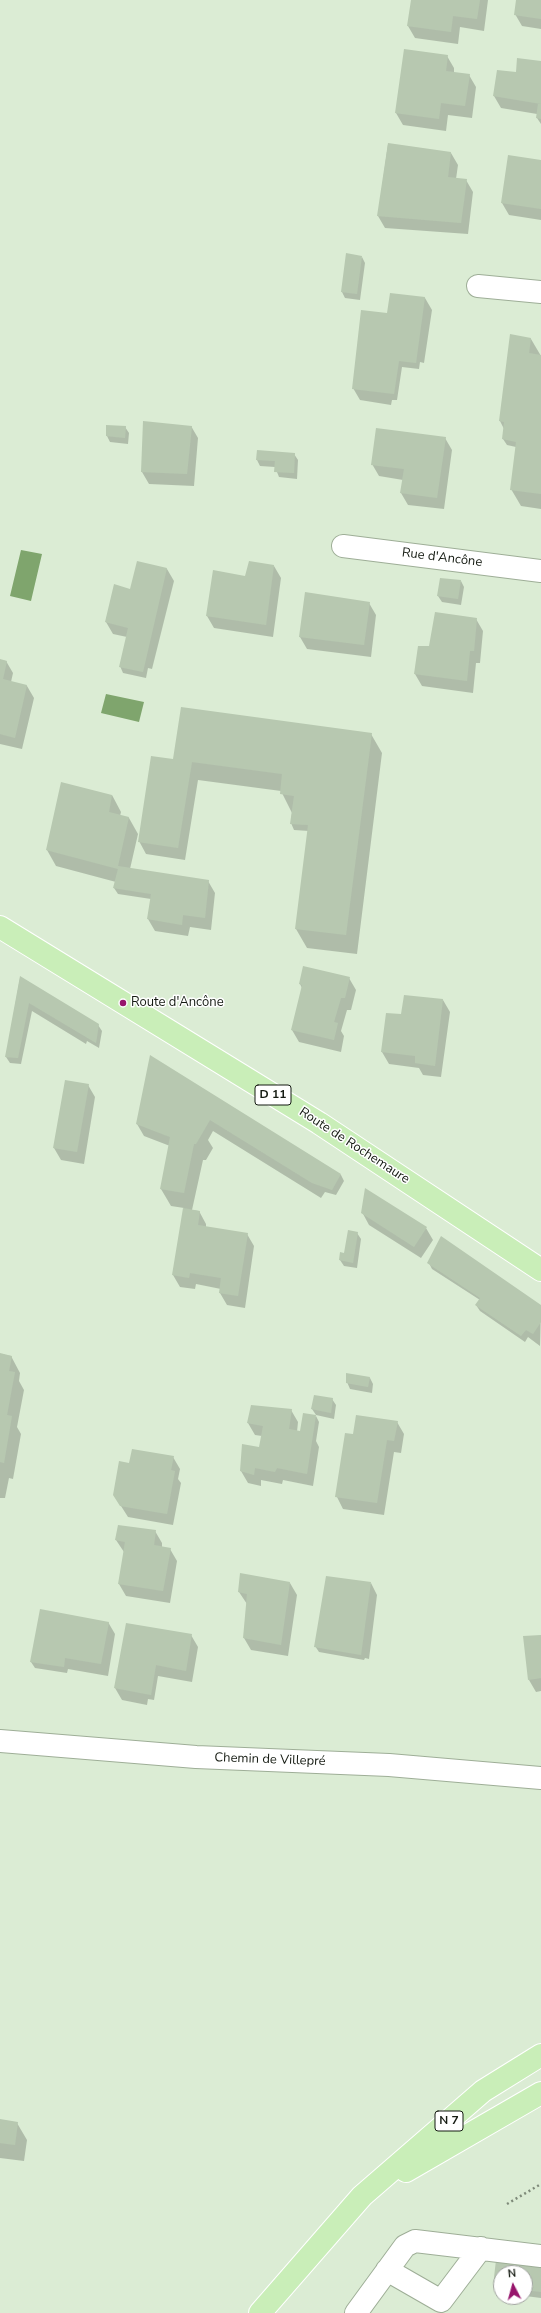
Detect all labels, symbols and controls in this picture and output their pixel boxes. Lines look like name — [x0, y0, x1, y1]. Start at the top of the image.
street label: Rue d'Ancône — [401, 545, 483, 571]
place label: Route d'Ancône — [131, 995, 224, 1011]
marker: Route d'Ancône — [118, 998, 128, 1008]
road number: D 11 — [255, 1085, 291, 1105]
street label: Route de Rochemaure — [296, 1104, 412, 1188]
street label: Chemin de Villepré — [214, 1750, 326, 1770]
road number: N 7 — [435, 2111, 463, 2131]
north arrow — [493, 2265, 533, 2305]
text: N — [507, 2266, 517, 2281]

